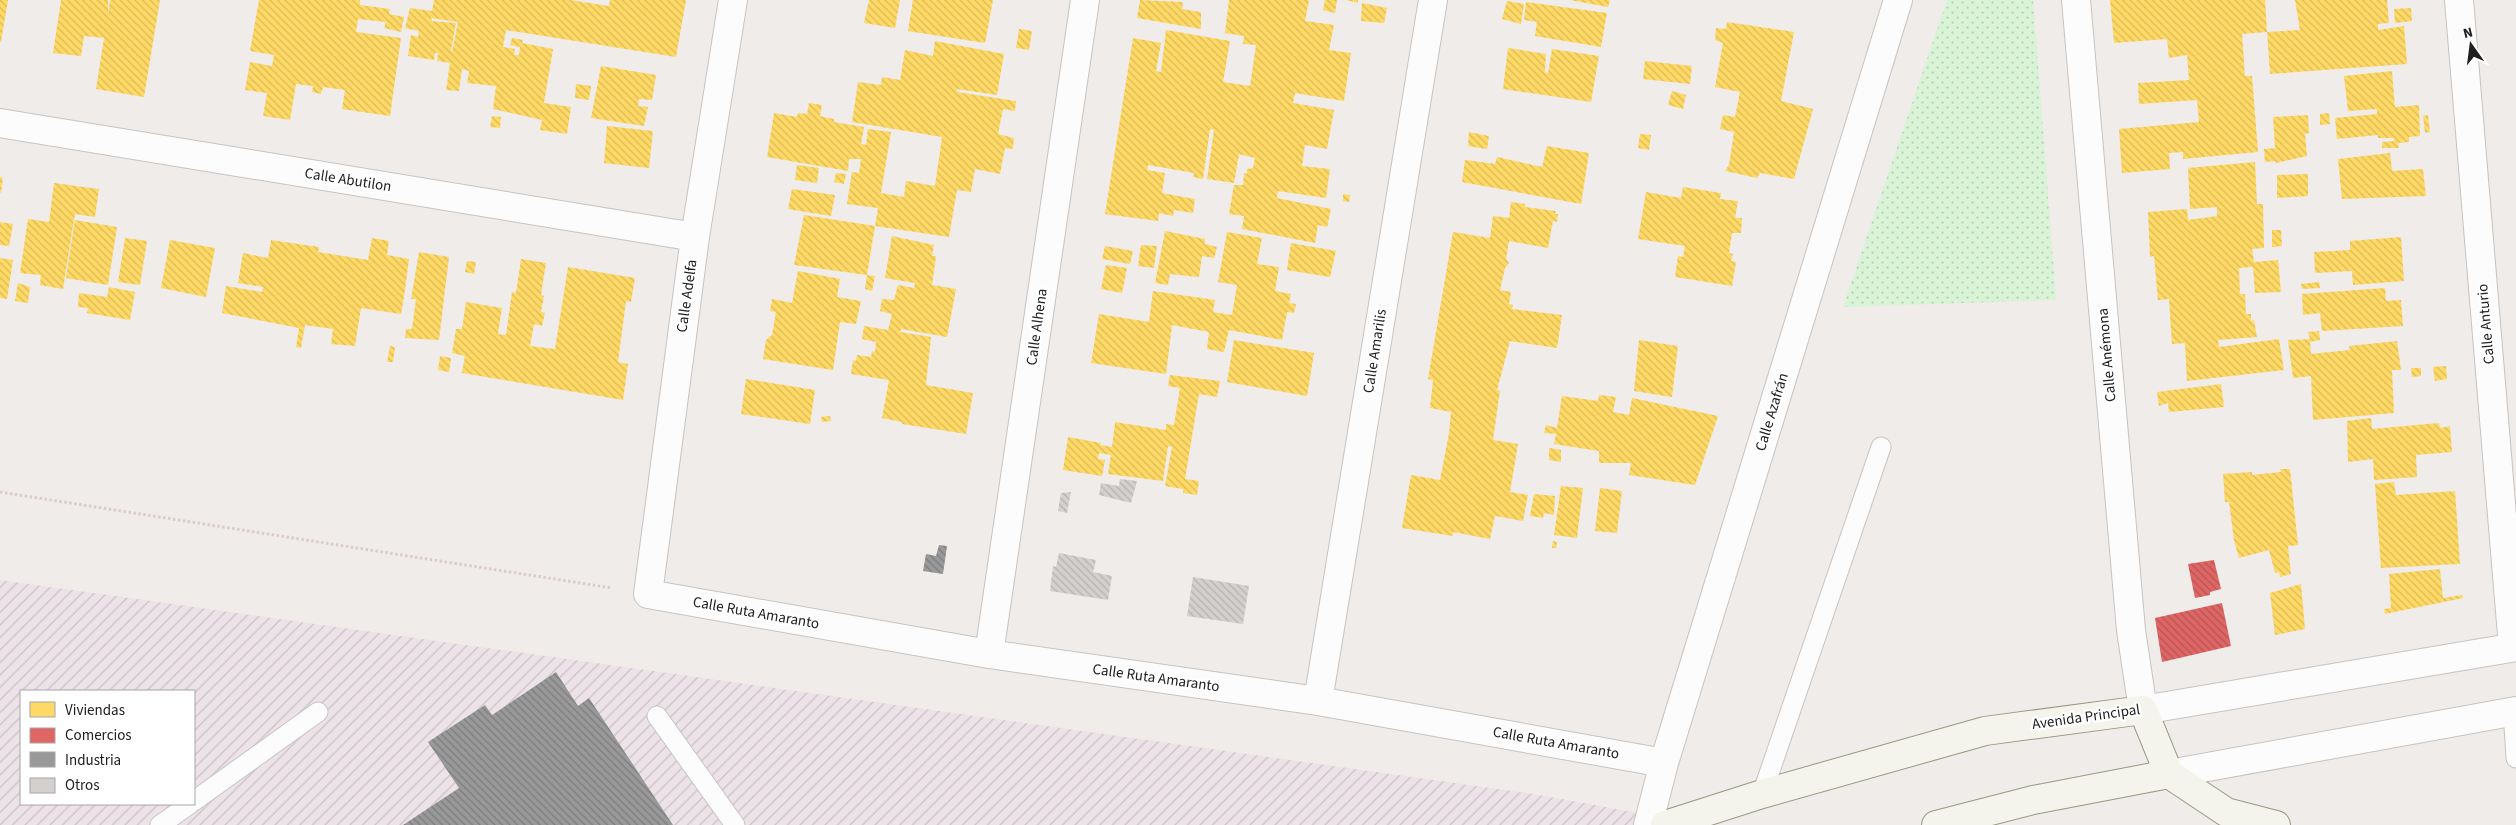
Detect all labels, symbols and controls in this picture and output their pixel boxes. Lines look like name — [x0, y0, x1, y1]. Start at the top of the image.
north arrow — [2446, 20, 2496, 70]
text: N — [2461, 23, 2475, 44]
street label: Calle Abutilon — [303, 163, 393, 197]
street label: Calle Adelfa — [671, 258, 703, 334]
street label: Calle Anturio — [2472, 283, 2500, 365]
street label: Calle Alhena — [1021, 287, 1053, 367]
street label: Calle Amarilis — [1358, 307, 1392, 395]
street label: Calle Anémona — [2092, 307, 2122, 403]
street label: Calle Azafrán — [1750, 370, 1794, 454]
street label: Calle Ruta Amaranto — [691, 592, 821, 634]
street label: Calle Ruta Amaranto — [1091, 659, 1221, 697]
legend — [20, 690, 195, 805]
street label: Avenida Principal — [2031, 699, 2142, 735]
text: Viviendas — [65, 700, 125, 721]
street label: Calle Ruta Amaranto — [1491, 722, 1621, 764]
text: Comercios — [65, 725, 132, 746]
text: Industria — [65, 750, 121, 771]
text: Otros — [65, 775, 99, 796]

